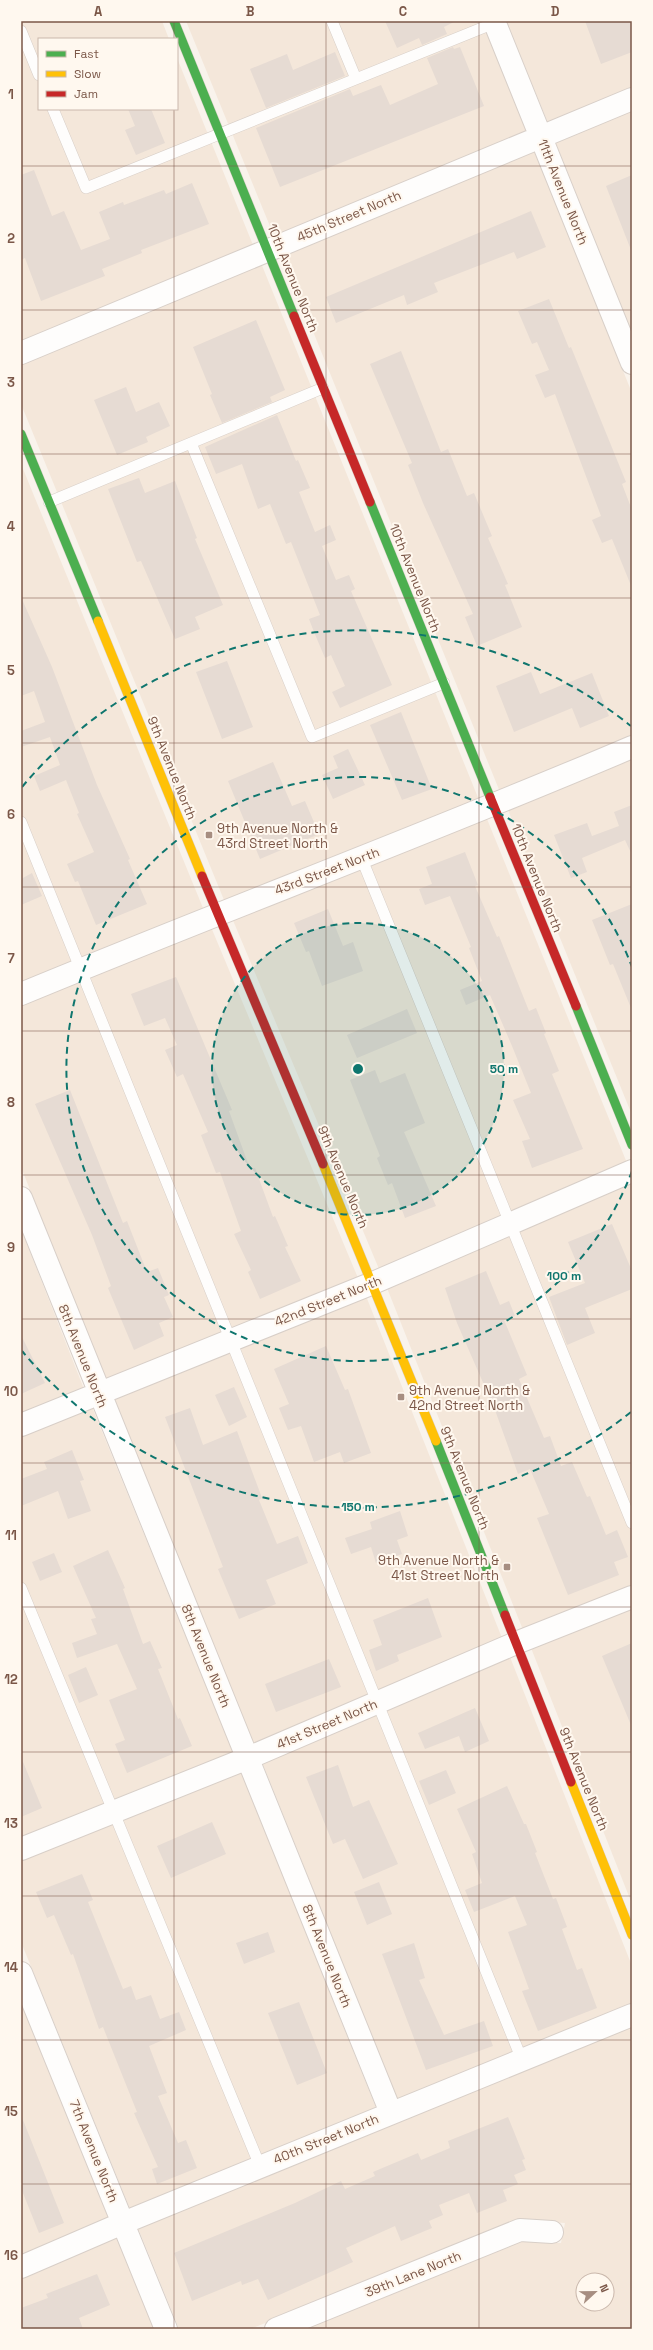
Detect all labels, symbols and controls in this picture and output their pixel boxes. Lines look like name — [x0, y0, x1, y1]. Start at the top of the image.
text: A — [94, 3, 103, 20]
text: B — [246, 3, 255, 20]
text: C — [399, 3, 407, 20]
text: D — [551, 3, 560, 20]
legend — [38, 38, 178, 110]
text: Fast — [74, 46, 99, 62]
text: Slow — [74, 66, 101, 82]
text: 1 — [8, 86, 14, 103]
text: Jam — [74, 86, 98, 102]
street label: 11th Avenue North — [534, 137, 592, 247]
street label: 45th Street North — [294, 186, 404, 246]
street label: 10th Avenue North — [263, 221, 323, 335]
text: 2 — [7, 230, 15, 247]
text: 3 — [7, 374, 15, 391]
text: 4 — [7, 518, 15, 535]
street label: 10th Avenue North — [385, 521, 445, 635]
text: 5 — [7, 662, 15, 679]
street label: 9th Avenue North — [144, 714, 200, 822]
text: 6 — [7, 806, 15, 823]
place label: 9th Avenue North & 43rd Street North — [217, 820, 338, 852]
street label: 10th Avenue North — [507, 821, 567, 935]
marker: 9th Avenue North & 43rd Street North — [204, 830, 214, 840]
street label: 43rd Street North — [272, 843, 382, 899]
text: 7 — [7, 950, 15, 967]
text: 50 m — [490, 1061, 518, 1077]
centre of rings — [351, 1062, 365, 1076]
text: 8 — [7, 1094, 15, 1111]
street label: 9th Avenue North — [314, 1123, 372, 1231]
text: 9 — [7, 1239, 15, 1256]
text: 100 m — [547, 1268, 581, 1284]
street label: 42nd Street North — [272, 1272, 384, 1330]
street label: 8th Avenue North — [55, 1302, 111, 1410]
place label: 9th Avenue North & 42nd Street North — [409, 1382, 530, 1414]
text: 10 — [4, 1383, 18, 1400]
marker: 9th Avenue North & 42nd Street North — [396, 1392, 406, 1402]
street label: 9th Avenue North — [437, 1424, 493, 1532]
text: 150 m — [341, 1499, 375, 1515]
text: 11 — [5, 1527, 17, 1544]
place label: 9th Avenue North & 41st Street North — [378, 1552, 499, 1584]
marker: 9th Avenue North & 41st Street North — [502, 1562, 512, 1572]
street label: 8th Avenue North — [178, 1602, 234, 1710]
text: 12 — [4, 1671, 18, 1688]
street label: 41st Street North — [274, 1695, 380, 1753]
street label: 9th Avenue North — [556, 1725, 612, 1833]
text: 13 — [4, 1815, 18, 1832]
street label: 8th Avenue North — [299, 1902, 355, 2010]
text: 14 — [4, 1959, 18, 1976]
street label: 7th Avenue North — [66, 2097, 122, 2205]
text: 15 — [4, 2103, 18, 2120]
street label: 40th Street North — [271, 2110, 381, 2168]
text: 16 — [4, 2247, 18, 2264]
street label: 39th Lane North — [362, 2247, 464, 2301]
north arrow — [575, 2272, 615, 2312]
text: N — [596, 2282, 612, 2294]

